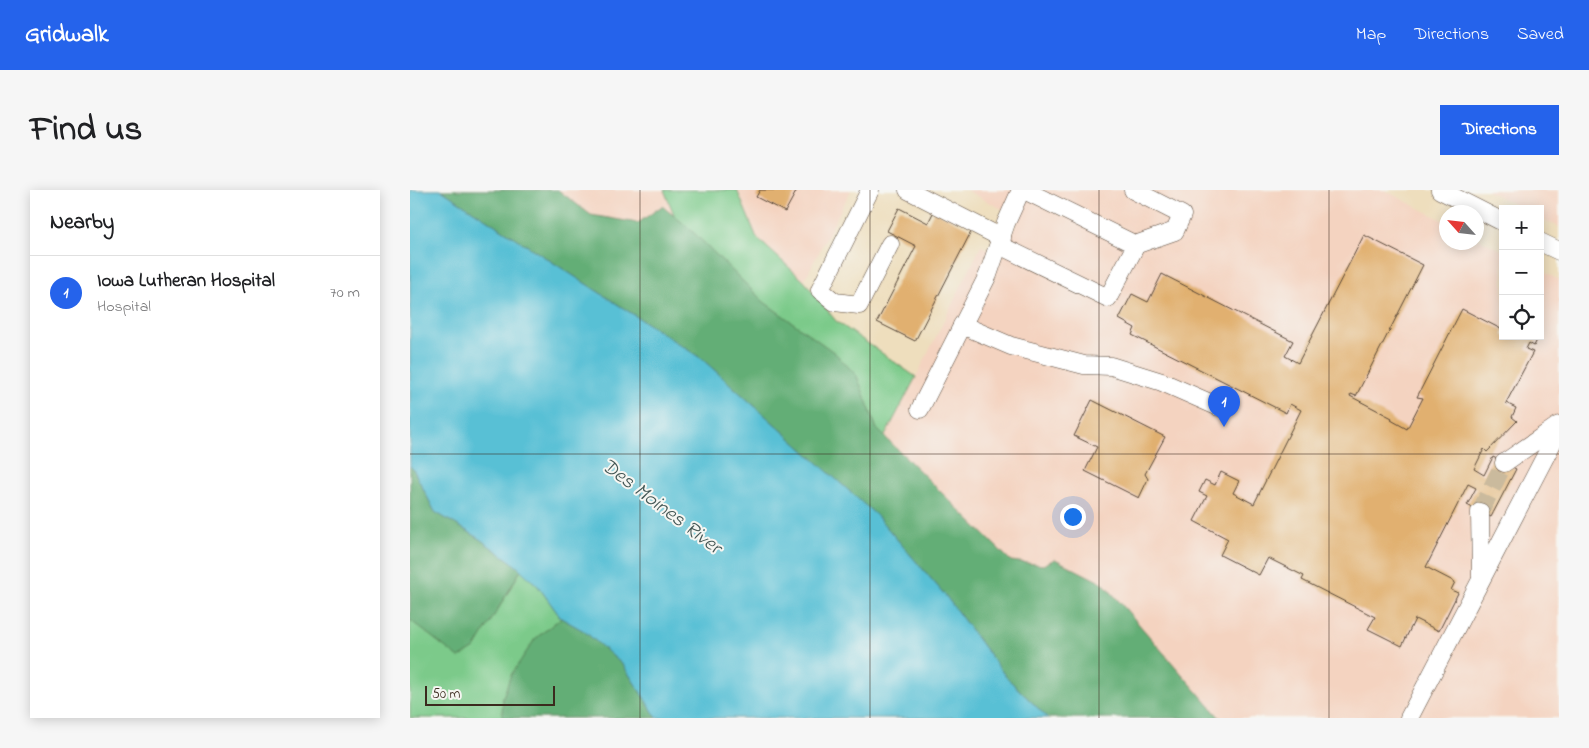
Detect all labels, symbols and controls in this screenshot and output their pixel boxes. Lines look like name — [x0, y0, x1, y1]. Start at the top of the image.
text: Gridwalk — [25, 18, 109, 53]
text: Map — [1356, 22, 1386, 48]
text: Directions — [1414, 22, 1489, 48]
text: Saved — [1517, 22, 1564, 48]
text: Find us — [30, 105, 142, 156]
button: Directions — [1440, 105, 1559, 155]
north arrow — [1439, 205, 1484, 250]
map controls — [1499, 205, 1544, 340]
button: + — [1499, 205, 1544, 250]
text: Nearby — [50, 208, 114, 238]
button: − — [1499, 250, 1544, 295]
text: Iowa Lutheran Hospital — [97, 268, 275, 295]
text: 1 — [63, 281, 69, 305]
text: 70 m — [330, 281, 360, 305]
text: Hospital — [97, 295, 151, 319]
button: locate — [1499, 295, 1544, 340]
pin: 1 — [1208, 386, 1240, 427]
water label: Des Moines River — [594, 452, 729, 564]
your location — [1060, 504, 1086, 530]
scale bar — [425, 683, 555, 706]
text: 50 m — [432, 684, 460, 705]

